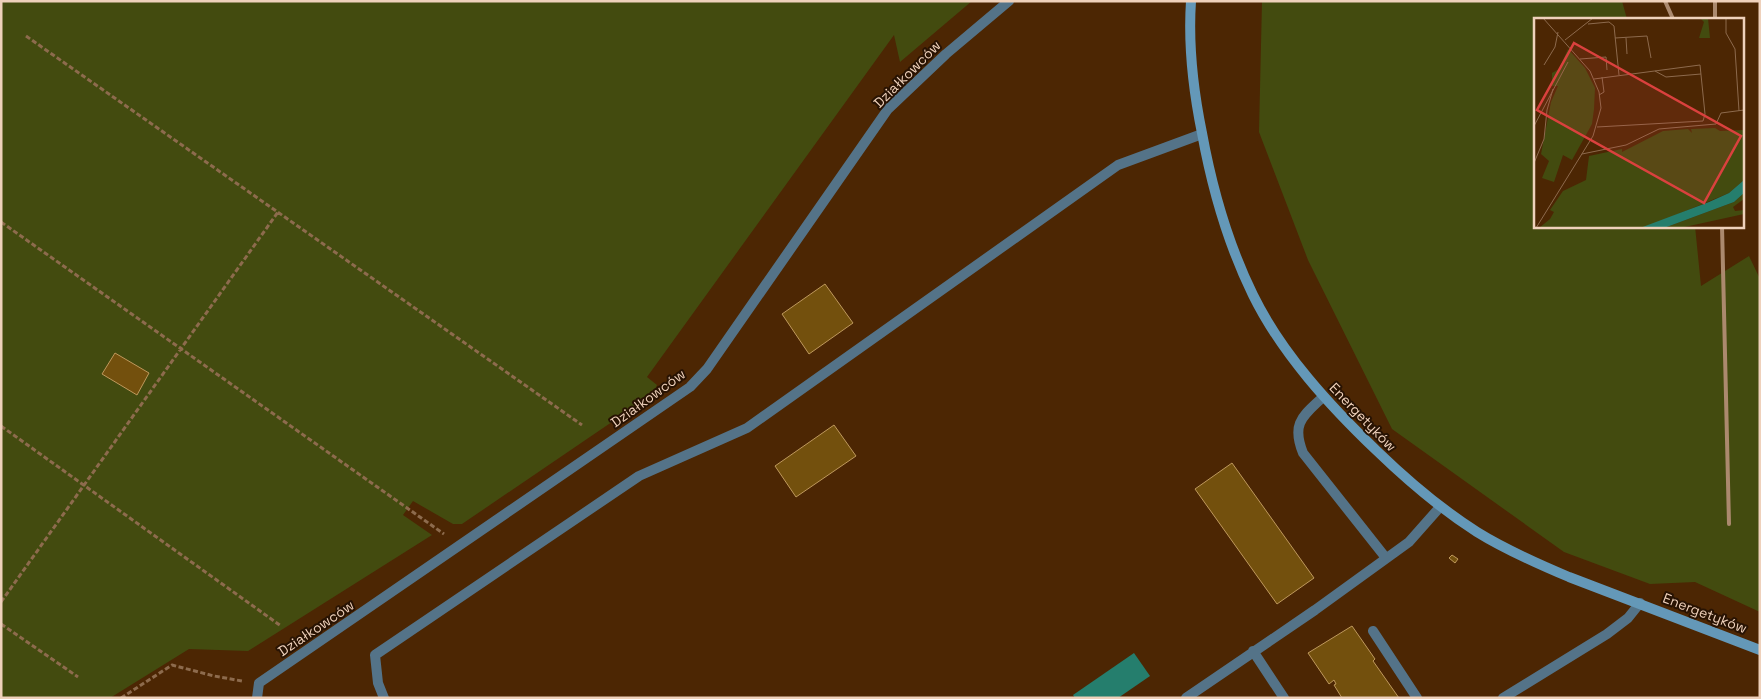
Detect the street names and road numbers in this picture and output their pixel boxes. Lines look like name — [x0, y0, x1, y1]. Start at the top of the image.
street label: Działkowców — [870, 37, 944, 111]
street label: Działkowców — [607, 365, 689, 431]
street label: Energetyków — [1326, 379, 1400, 455]
street label: Energetyków — [1660, 589, 1750, 637]
street label: Działkowców — [274, 596, 358, 660]

